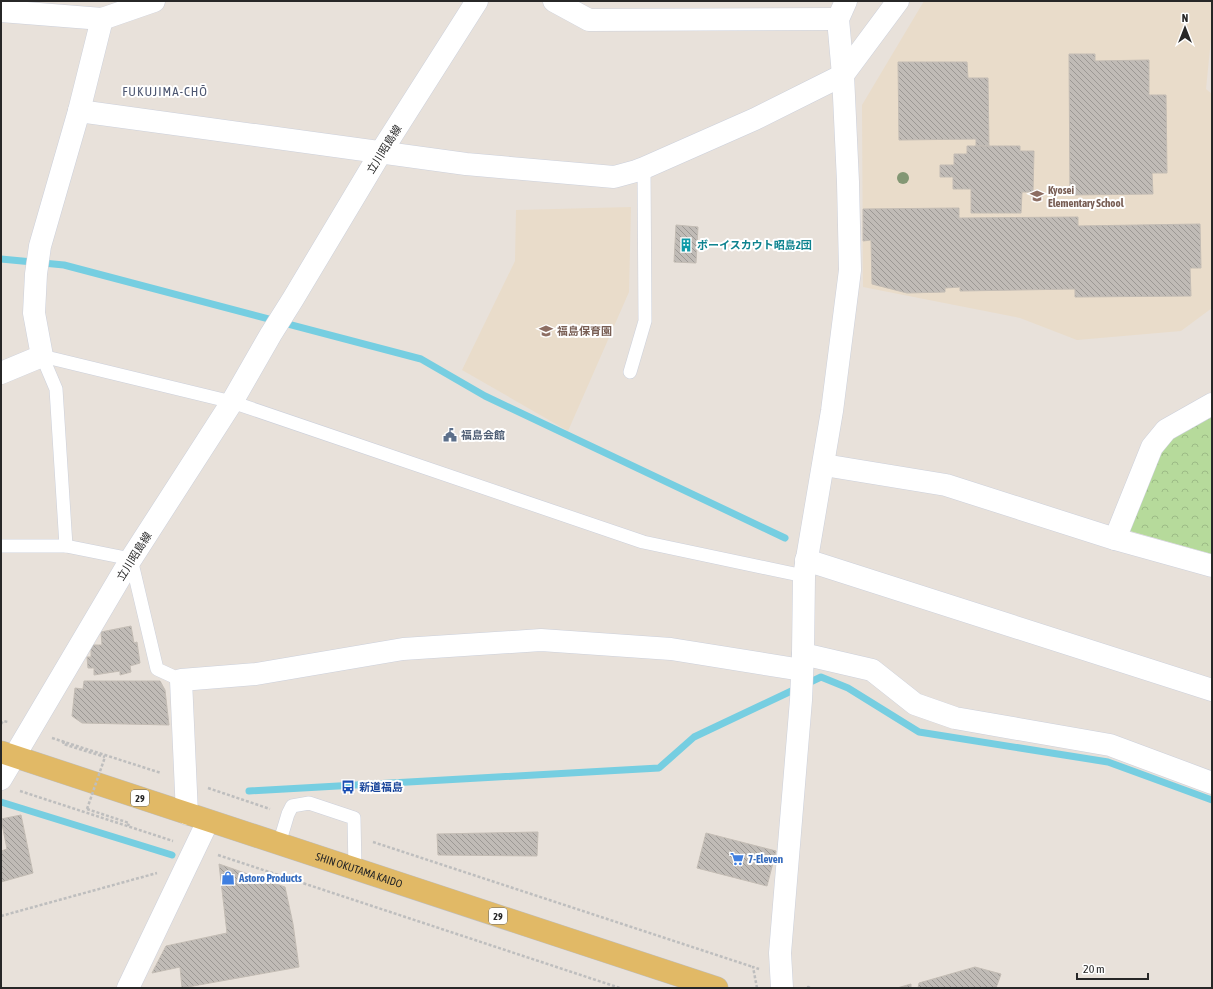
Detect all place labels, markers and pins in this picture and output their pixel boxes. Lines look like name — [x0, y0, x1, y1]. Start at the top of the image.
place label: Kyosei Elementary School — [1048, 184, 1125, 209]
school or university icon: Kyosei Elementary School — [1029, 188, 1045, 204]
building icon: ボーイスカウト昭島2団 — [678, 237, 694, 253]
place label: ボーイスカウト昭島2団 — [697, 239, 812, 251]
school or university icon: 福島保育園 — [538, 323, 554, 339]
place label: 福島保育園 — [557, 325, 612, 337]
public building icon: 福島会館 — [442, 427, 458, 443]
place label: 福島会館 — [461, 429, 505, 441]
bus stop icon: 新道福島 — [340, 779, 356, 795]
place label: 新道福島 — [359, 781, 403, 793]
supermarket icon: 7-Eleven — [729, 851, 745, 867]
place label: 7-Eleven — [748, 853, 783, 865]
shop icon: Astoro Products — [220, 870, 236, 886]
place label: Astoro Products — [238, 872, 302, 884]

